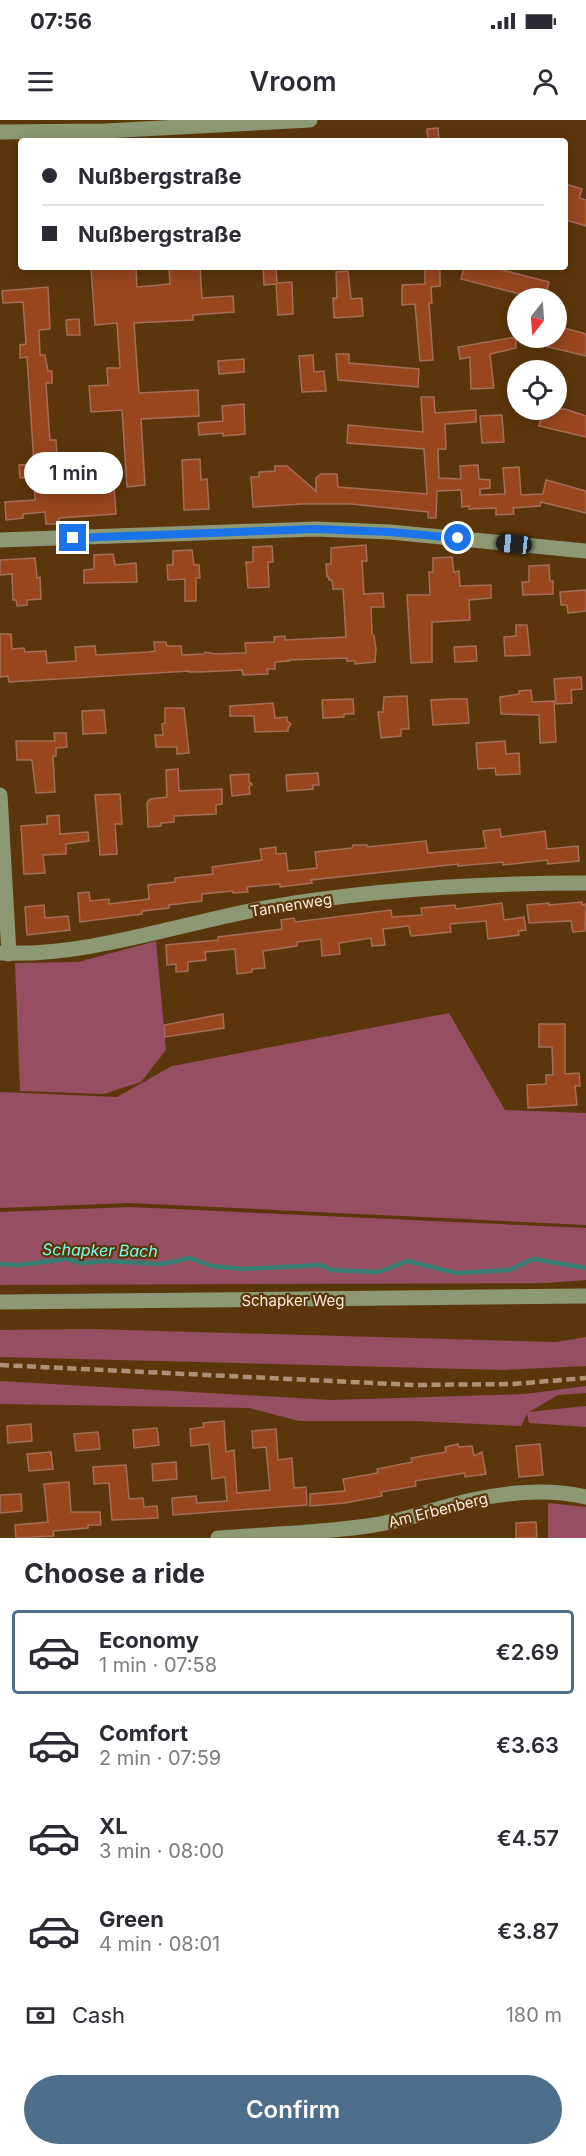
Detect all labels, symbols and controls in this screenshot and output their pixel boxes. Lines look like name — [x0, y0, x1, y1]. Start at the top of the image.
text: 07:56 — [30, 8, 92, 34]
icon: menu — [24, 65, 57, 98]
text: Vroom — [250, 65, 336, 98]
icon: person — [529, 65, 562, 98]
text: Nußbergstraße — [78, 163, 242, 189]
text: Nußbergstraße — [78, 221, 242, 247]
north arrow — [507, 288, 567, 348]
map controls — [507, 288, 567, 420]
button: locate — [507, 360, 567, 420]
callout: 1 min — [23, 451, 122, 493]
text: 1 min — [49, 461, 98, 485]
route end — [59, 524, 86, 551]
route start — [444, 524, 471, 551]
car — [495, 533, 533, 555]
street label: Tannenweg — [249, 889, 333, 921]
water label: Schapker Bach — [42, 1239, 158, 1261]
street label: Schapker Weg — [241, 1291, 345, 1310]
street label: Am Erbenberg — [386, 1488, 490, 1532]
text: Choose a ride — [24, 1557, 205, 1590]
icon: car — [27, 1625, 81, 1679]
text: Economy — [99, 1627, 199, 1653]
text: €2.69 — [496, 1639, 559, 1665]
text: 1 min · 07:58 — [99, 1653, 217, 1677]
icon: car — [27, 1718, 81, 1772]
text: Comfort — [99, 1720, 188, 1746]
text: €3.63 — [496, 1732, 559, 1758]
text: 2 min · 07:59 — [99, 1746, 221, 1770]
icon: car — [27, 1811, 81, 1865]
text: XL — [99, 1813, 128, 1839]
text: €4.57 — [497, 1825, 559, 1851]
text: 3 min · 08:00 — [99, 1839, 224, 1863]
icon: car — [27, 1904, 81, 1958]
text: Green — [99, 1906, 164, 1932]
text: €3.87 — [497, 1918, 559, 1944]
text: 4 min · 08:01 — [99, 1932, 220, 1956]
icon: cash — [24, 1999, 57, 2032]
text: Cash — [72, 2002, 125, 2028]
text: 180 m — [506, 2003, 562, 2027]
button: Confirm — [24, 2075, 562, 2144]

